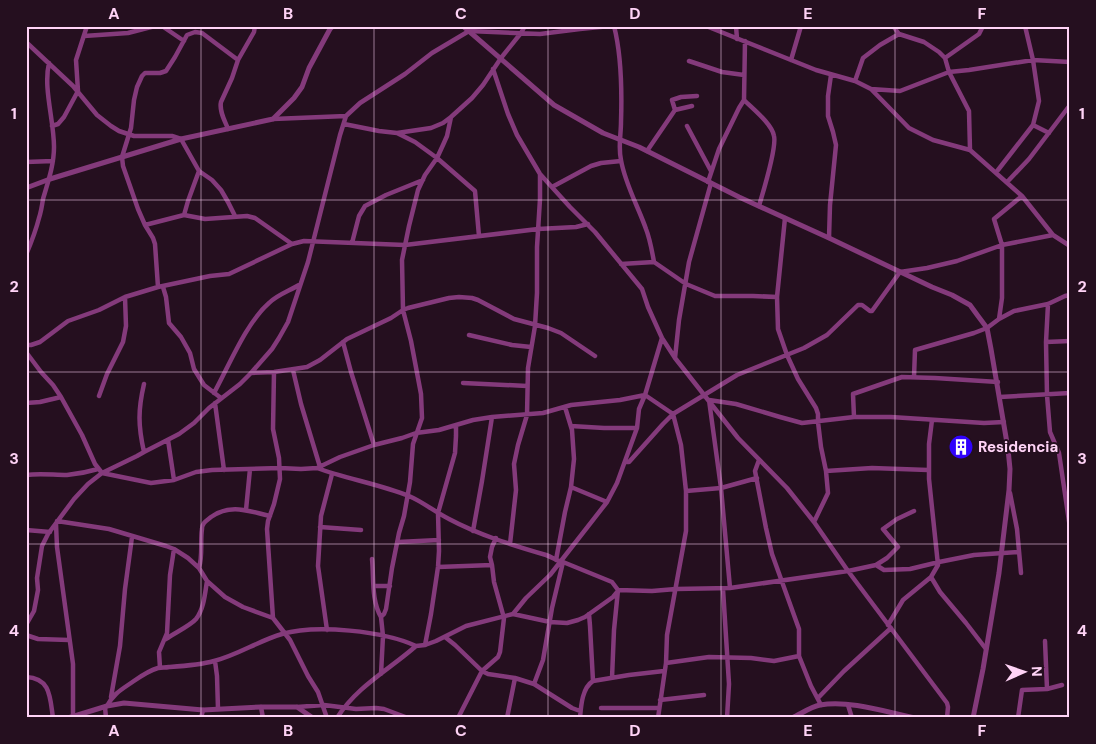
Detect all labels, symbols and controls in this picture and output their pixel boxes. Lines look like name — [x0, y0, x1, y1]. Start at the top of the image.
text: A — [108, 3, 120, 24]
text: B — [283, 3, 293, 24]
text: C — [455, 3, 467, 24]
text: D — [629, 3, 641, 24]
text: E — [803, 3, 813, 24]
text: F — [978, 3, 987, 24]
text: 1 — [11, 103, 17, 124]
text: 1 — [1079, 103, 1085, 124]
text: 2 — [9, 276, 19, 297]
text: 2 — [1077, 276, 1087, 297]
building icon: Residencia — [948, 434, 974, 460]
place label: Residencia — [978, 437, 1058, 457]
text: 3 — [9, 448, 19, 469]
text: 3 — [1077, 448, 1087, 469]
text: 4 — [9, 620, 19, 641]
text: 4 — [1077, 620, 1087, 641]
north arrow — [998, 646, 1048, 696]
text: N — [1028, 666, 1046, 677]
text: A — [108, 720, 120, 741]
text: B — [283, 720, 293, 741]
text: C — [455, 720, 467, 741]
text: D — [629, 720, 641, 741]
text: E — [803, 720, 813, 741]
text: F — [978, 720, 987, 741]

